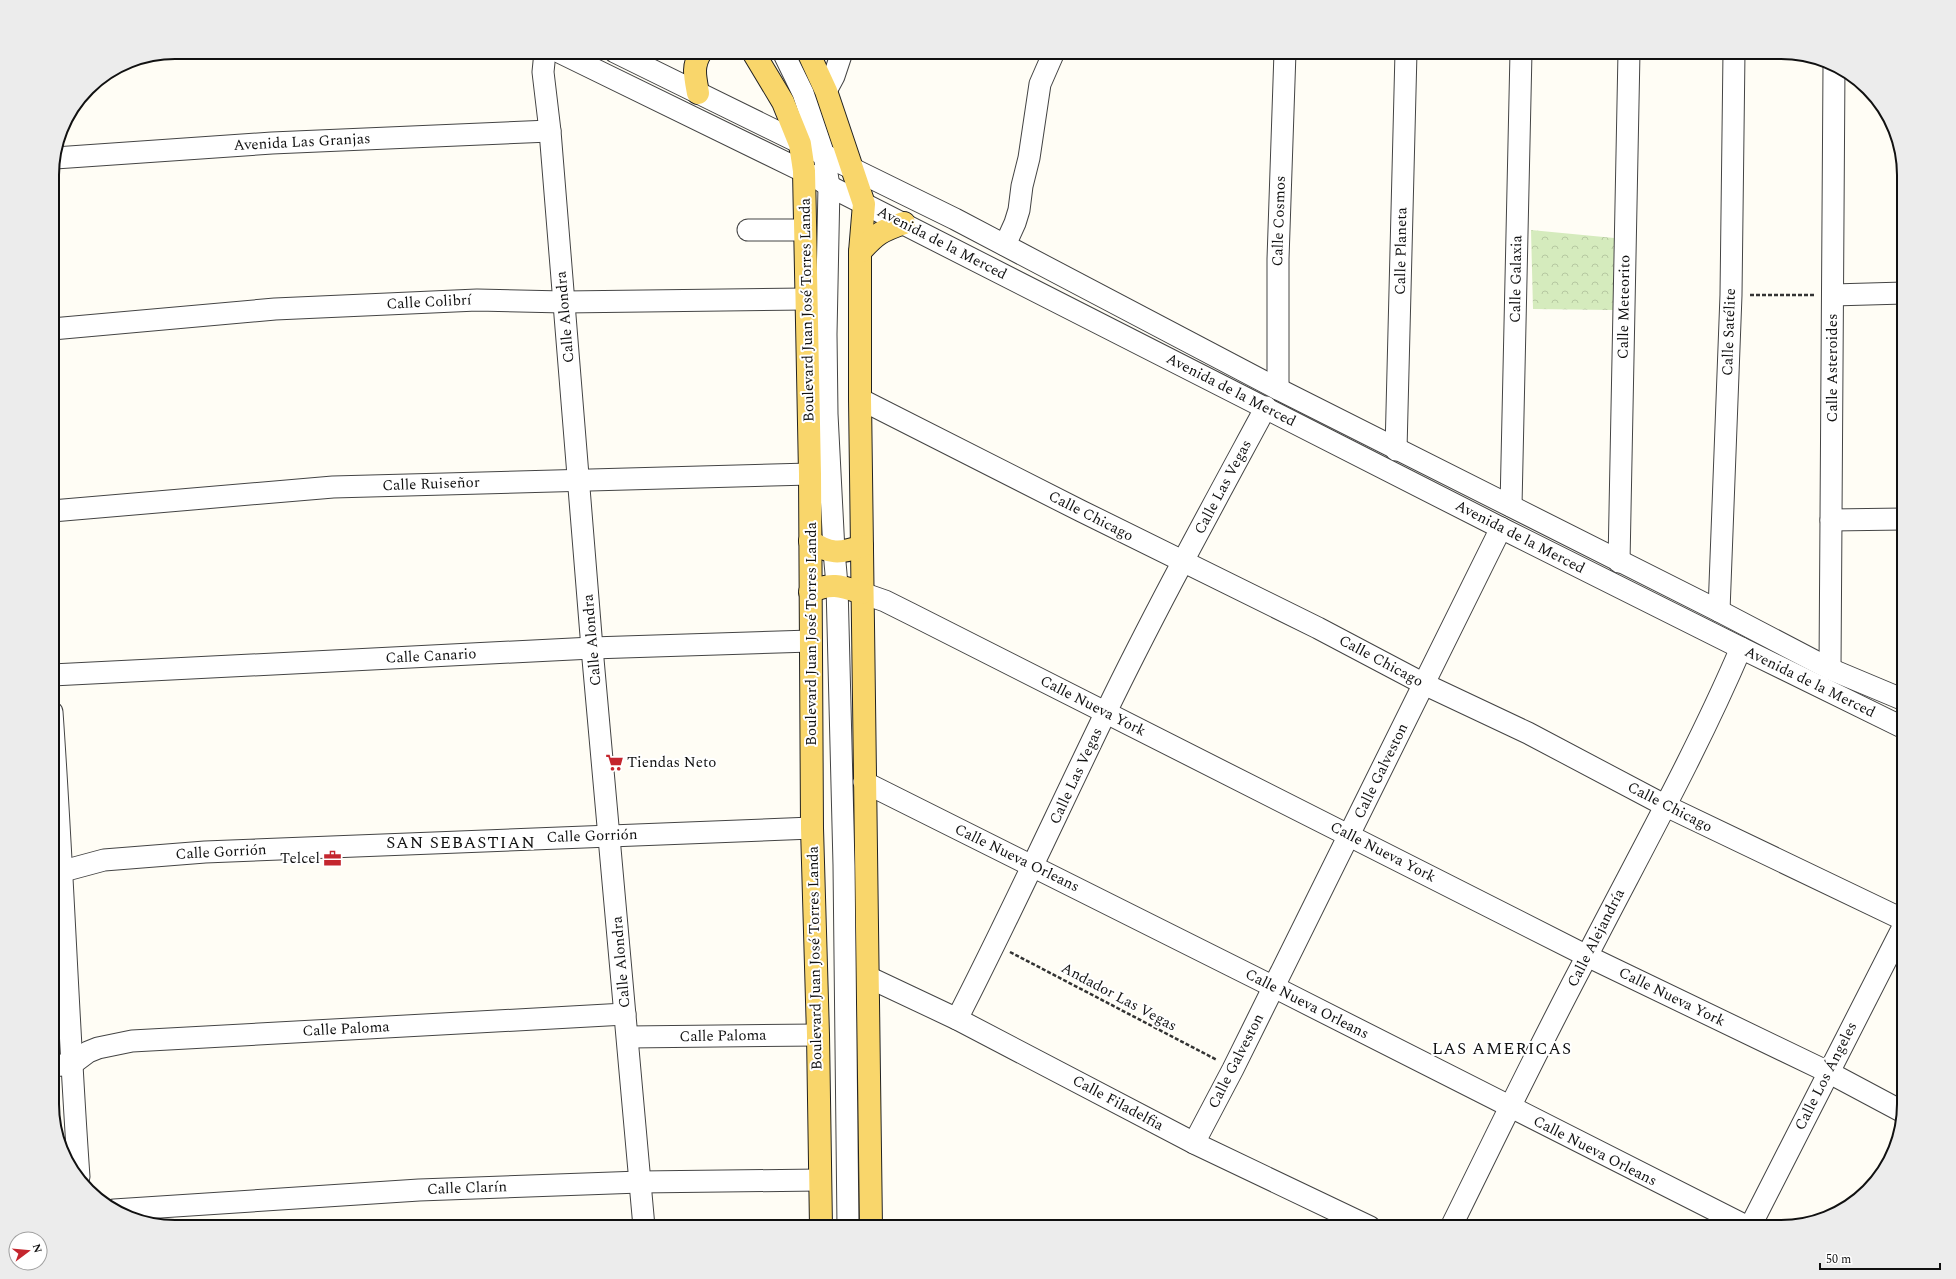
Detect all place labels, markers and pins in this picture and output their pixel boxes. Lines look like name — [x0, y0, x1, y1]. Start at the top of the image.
place label: Tiendas Neto — [627, 751, 716, 774]
supermarket icon: Tiendas Neto — [604, 752, 624, 772]
place label: Telcel — [280, 847, 320, 870]
office icon: Telcel — [323, 848, 343, 868]

